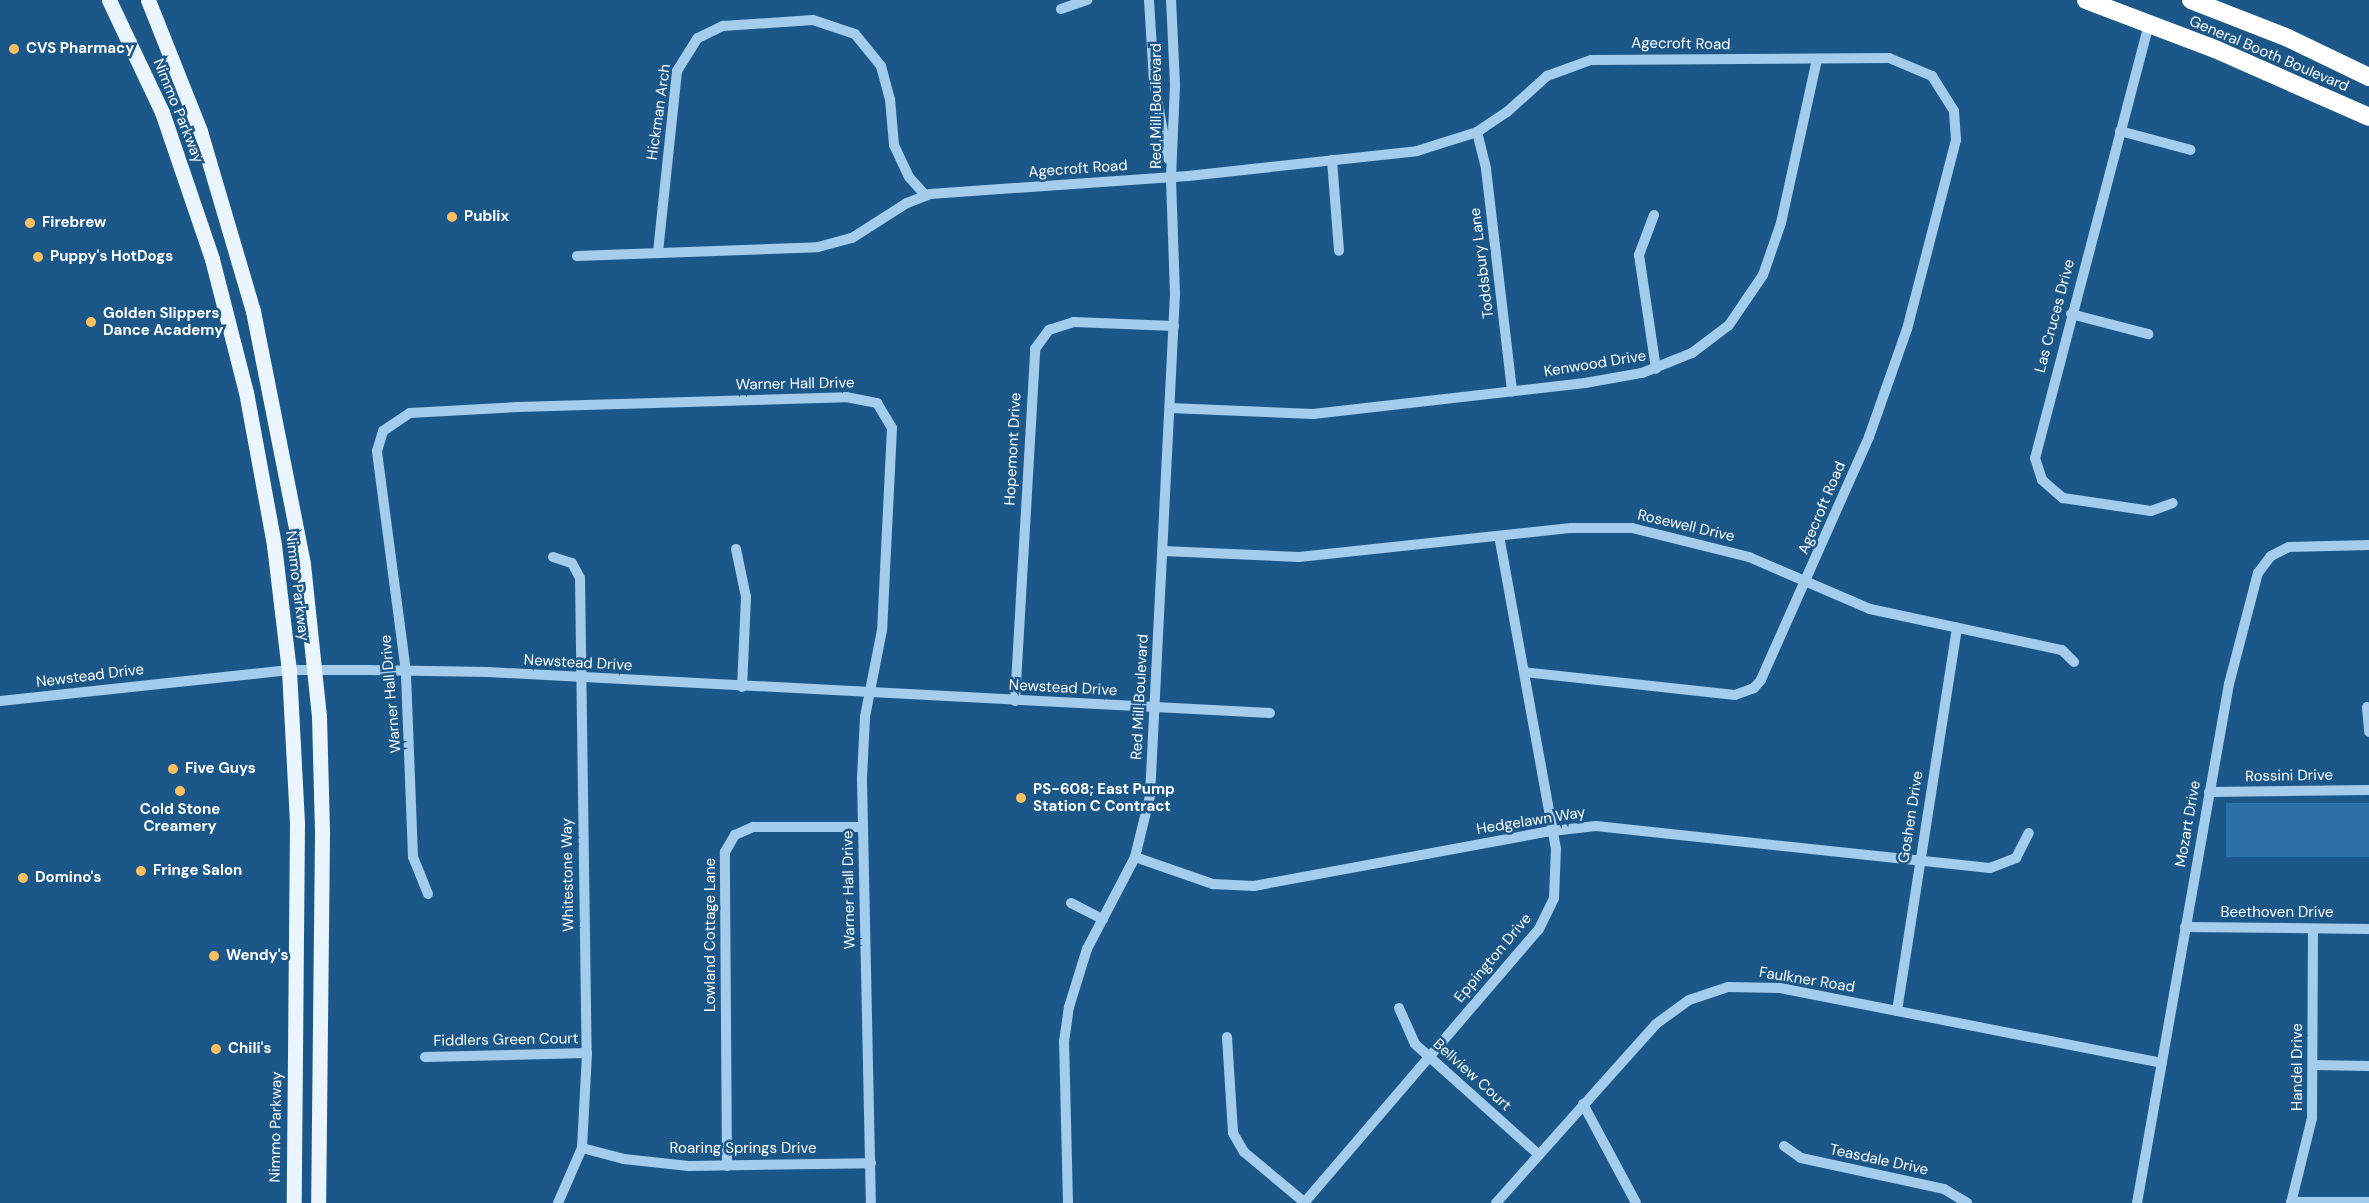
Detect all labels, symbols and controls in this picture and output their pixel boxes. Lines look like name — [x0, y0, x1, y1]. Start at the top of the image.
street label: General Booth Boulevard — [2187, 12, 2351, 96]
street label: Agecroft Road — [1631, 34, 1731, 54]
place label: CVS Pharmacy — [26, 40, 134, 58]
marker: CVS Pharmacy — [7, 42, 21, 56]
street label: Red Mill Boulevard — [1148, 43, 1166, 169]
street label: Nimmo Parkway — [149, 56, 207, 166]
street label: Hickman Arch — [643, 63, 675, 161]
street label: Agecroft Road — [1028, 157, 1128, 181]
street label: Toddsbury Lane — [1466, 207, 1498, 319]
place label: Publix — [464, 208, 509, 226]
marker: Publix — [445, 210, 459, 224]
place label: Firebrew — [42, 214, 106, 232]
marker: Firebrew — [23, 216, 37, 230]
place label: Puppy's HotDogs — [50, 248, 173, 266]
marker: Puppy's HotDogs — [31, 250, 45, 264]
street label: Las Cruces Drive — [2031, 257, 2079, 375]
place label: Golden Slippers Dance Academy — [103, 304, 223, 339]
marker: Golden Slippers Dance Academy — [84, 315, 98, 329]
street label: Kenwood Drive — [1543, 347, 1647, 381]
street label: Warner Hall Drive — [735, 374, 855, 394]
street label: Hopemont Drive — [1001, 392, 1025, 506]
street label: Agecroft Road — [1794, 459, 1850, 557]
street label: Rosewell Drive — [1636, 506, 1736, 546]
street label: Nimmo Parkway — [281, 530, 313, 642]
street label: Warner Hall Drive — [377, 634, 405, 754]
street label: Red Mill Boulevard — [1128, 634, 1152, 760]
street label: Newstead Drive — [523, 651, 633, 675]
street label: Newstead Drive — [35, 660, 145, 692]
street label: Newstead Drive — [1008, 676, 1118, 700]
place label: Five Guys — [185, 760, 256, 778]
marker: Five Guys — [166, 762, 180, 776]
street label: Rossini Drive — [2245, 766, 2333, 786]
street label: Goshen Drive — [1895, 770, 1927, 864]
street label: Mozart Drive — [2172, 779, 2204, 869]
place label: PS-608; East Pump Station C Contract — [1033, 780, 1175, 815]
marker: Cold Stone Creamery — [173, 784, 187, 798]
marker: PS-608; East Pump Station C Contract — [1014, 791, 1028, 805]
place label: Cold Stone Creamery — [140, 800, 220, 835]
street label: Hedgelawn Way — [1475, 803, 1587, 839]
street label: Whitestone Way — [558, 818, 578, 932]
street label: Warner Hall Drive — [839, 830, 859, 950]
street label: Lowland Cottage Lane — [702, 858, 720, 1012]
place label: Fringe Salon — [153, 862, 242, 880]
marker: Fringe Salon — [134, 864, 148, 878]
place label: Domino's — [35, 869, 102, 887]
marker: Domino's — [16, 871, 30, 885]
street label: Beethoven Drive — [2220, 904, 2334, 922]
street label: Eppington Drive — [1451, 910, 1535, 1006]
place label: Wendy's — [226, 947, 289, 965]
marker: Wendy's — [207, 949, 221, 963]
street label: Faulkner Road — [1758, 964, 1856, 996]
street label: Handel Drive — [2289, 1023, 2307, 1111]
street label: Fiddlers Green Court — [433, 1030, 579, 1050]
street label: Bellview Court — [1429, 1035, 1515, 1115]
place label: Chili's — [228, 1040, 271, 1058]
marker: Chili's — [209, 1042, 223, 1056]
street label: Nimmo Parkway — [266, 1072, 286, 1182]
street label: Roaring Springs Drive — [670, 1140, 816, 1158]
street label: Teasdale Drive — [1828, 1141, 1930, 1179]

